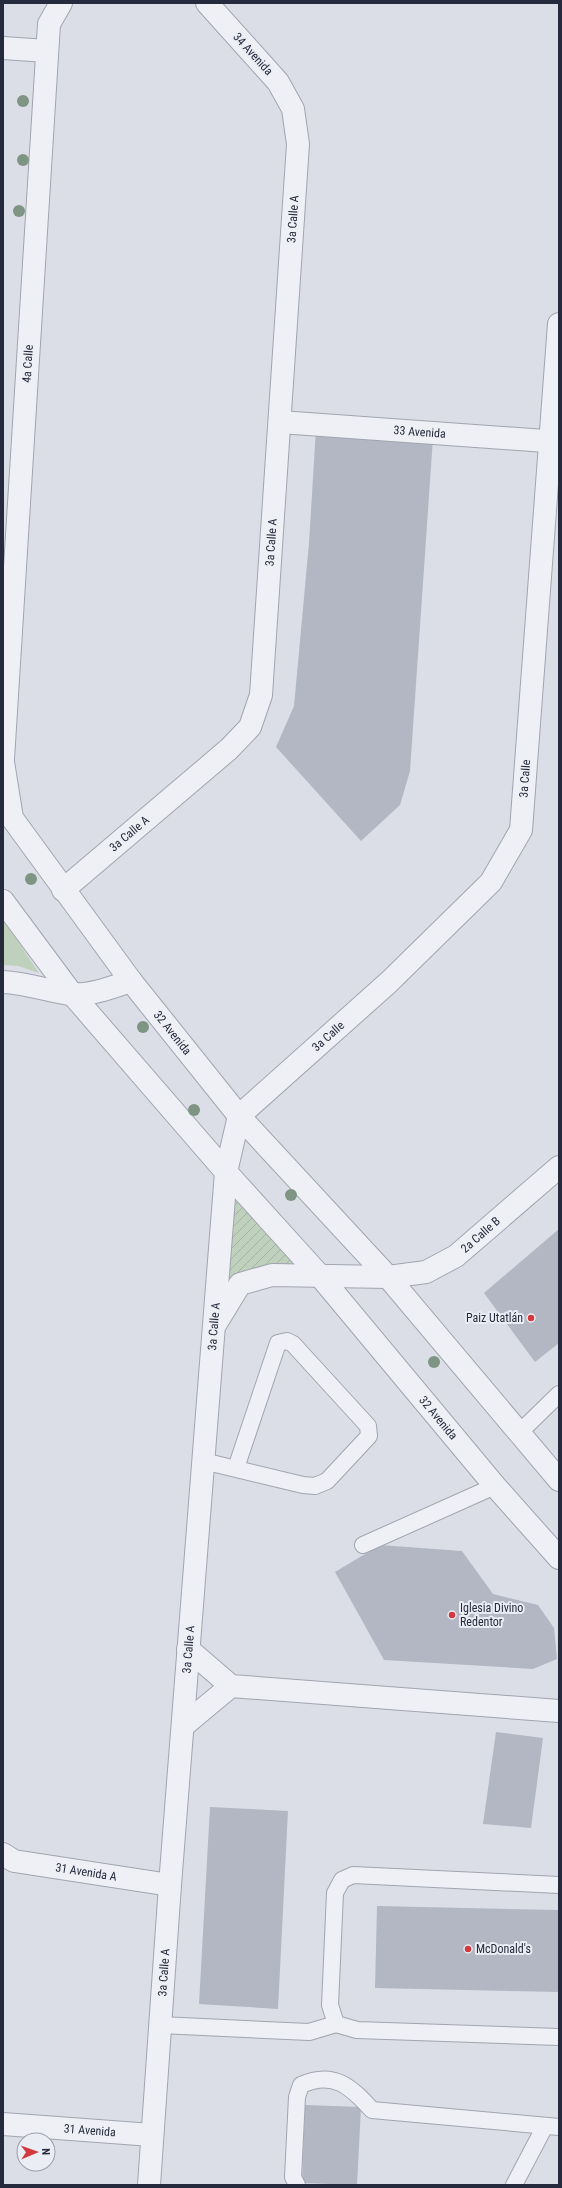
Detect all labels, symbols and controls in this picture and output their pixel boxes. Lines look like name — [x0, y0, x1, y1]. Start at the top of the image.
street label: 34 Avenida — [230, 30, 276, 78]
street label: 3a Calle A — [284, 195, 302, 243]
street label: 4a Calle — [20, 344, 36, 383]
street label: 33 Avenida — [393, 423, 446, 441]
street label: 3a Calle A — [263, 518, 280, 567]
street label: 3a Calle — [516, 759, 533, 798]
street label: 3a Calle A — [107, 813, 152, 855]
street label: 32 Avenida — [151, 1008, 194, 1058]
street label: 3a Calle — [309, 1018, 347, 1054]
street label: 2a Calle B — [458, 1214, 503, 1256]
street label: 3a Calle A — [205, 1302, 223, 1351]
place label: Paiz Utatlán — [466, 1311, 523, 1325]
marker: Paiz Utatlán — [526, 1313, 536, 1323]
street label: 32 Avenida — [416, 1393, 460, 1443]
place label: Iglesia Divino Redentor — [460, 1601, 523, 1629]
marker: Iglesia Divino Redentor — [447, 1610, 457, 1620]
street label: 3a Calle A — [180, 1625, 197, 1674]
street label: 31 Avenida A — [54, 1860, 118, 1884]
place label: McDonald's — [476, 1942, 531, 1956]
marker: McDonald's — [463, 1944, 473, 1954]
street label: 3a Calle A — [155, 1948, 173, 1997]
street label: 31 Avenida — [63, 2122, 117, 2139]
north arrow — [16, 2132, 56, 2172]
text: N — [39, 2148, 52, 2156]

